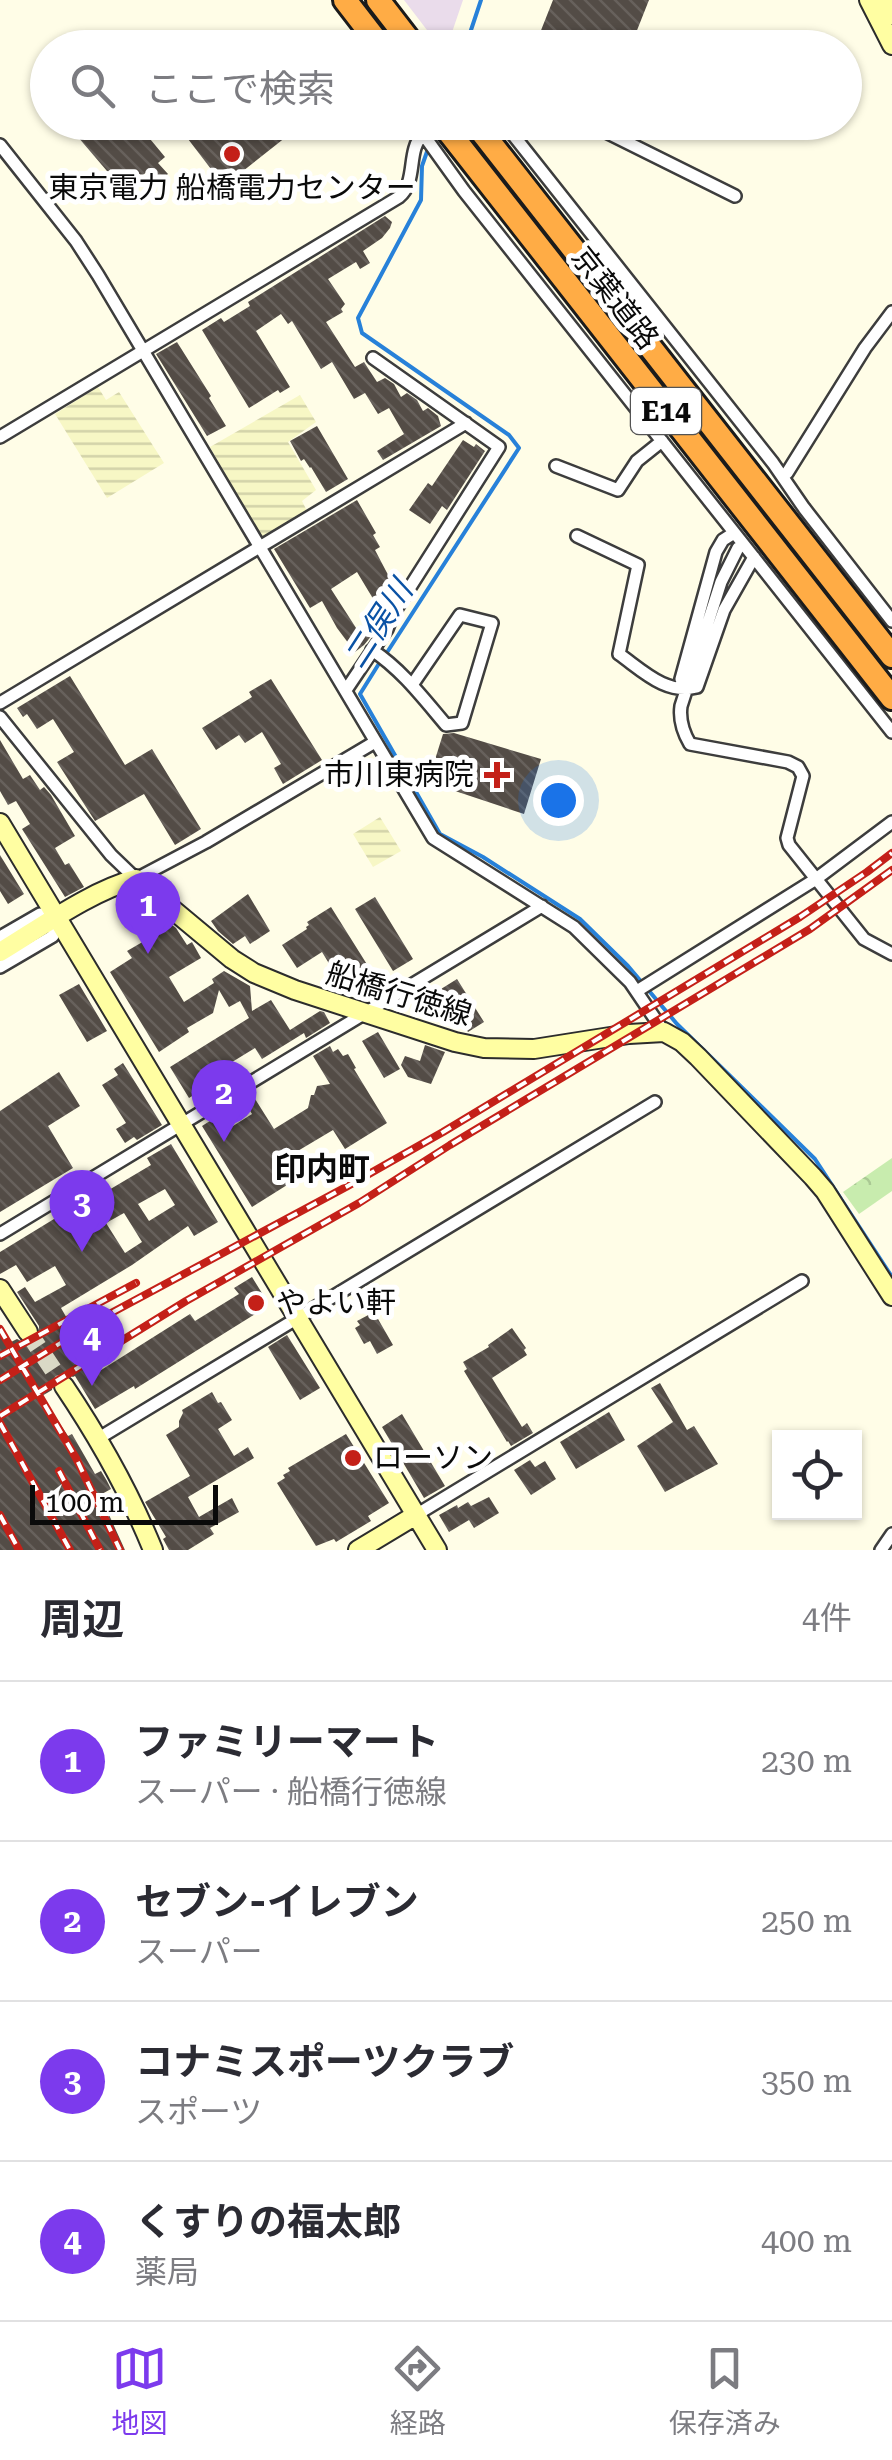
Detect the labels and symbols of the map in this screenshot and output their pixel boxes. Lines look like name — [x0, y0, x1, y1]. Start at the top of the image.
marker: 東京電力 船橋電力センター — [221, 143, 243, 165]
place label: 東京電力 船橋電力センター — [48, 170, 416, 205]
street label: 京葉道路 — [565, 240, 666, 356]
road number: E14 — [631, 388, 701, 434]
water label: 二俣川 — [336, 571, 422, 675]
place label: 市川東病院 — [324, 757, 474, 792]
marker: 市川東病院 — [484, 762, 510, 788]
your location — [533, 775, 584, 826]
pin: 1 — [116, 872, 180, 954]
street label: 船橋行徳線 — [322, 955, 476, 1032]
pin: 2 — [192, 1060, 256, 1142]
district label: 印内町 — [274, 1150, 370, 1188]
pin: 3 — [49, 1170, 114, 1252]
place label: やよい軒 — [276, 1285, 396, 1320]
marker: やよい軒 — [245, 1292, 267, 1314]
pin: 4 — [59, 1304, 124, 1386]
place label: ローソン — [373, 1440, 493, 1475]
marker: ローソン — [342, 1447, 364, 1469]
scale bar — [30, 1480, 218, 1524]

